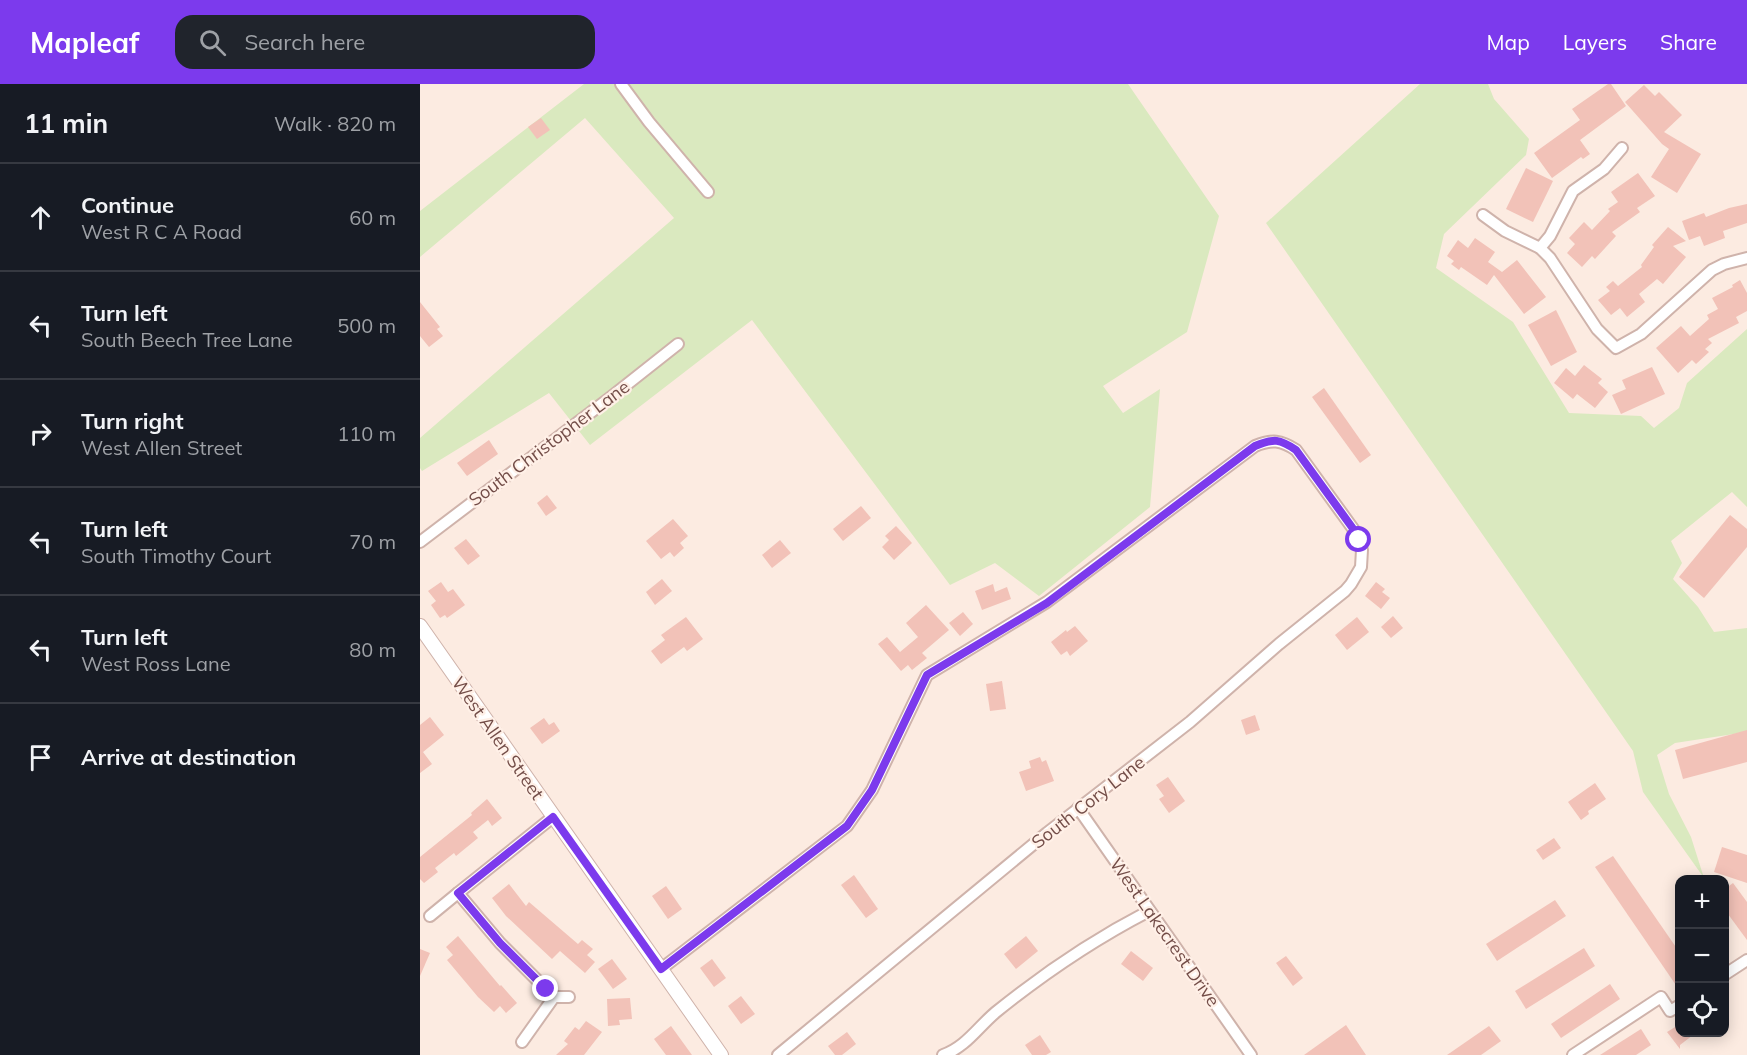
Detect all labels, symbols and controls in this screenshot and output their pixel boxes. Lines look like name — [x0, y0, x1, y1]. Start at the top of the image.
search box — [175, 15, 595, 69]
text: Mapleaf — [30, 25, 139, 60]
icon: search — [196, 26, 229, 59]
text: Search here — [244, 28, 365, 56]
text: Map — [1487, 29, 1530, 55]
text: Layers — [1563, 29, 1627, 55]
text: Share — [1660, 29, 1717, 55]
text: 11 min — [24, 107, 108, 140]
text: Walk · 820 m — [274, 111, 396, 136]
text: Continue — [81, 191, 174, 219]
icon: ahead — [24, 201, 57, 234]
text: 60 m — [349, 205, 396, 230]
text: West R C A Road — [81, 219, 242, 244]
text: Turn left — [81, 299, 168, 327]
icon: left — [24, 309, 57, 342]
text: 500 m — [337, 313, 396, 338]
text: South Beech Tree Lane — [81, 327, 293, 352]
street label: South Christopher Lane — [464, 375, 634, 511]
text: Turn right — [81, 407, 184, 435]
icon: right — [24, 417, 57, 450]
text: 110 m — [337, 421, 396, 446]
text: West Allen Street — [81, 435, 242, 460]
text: Turn left — [81, 515, 168, 543]
icon: left — [24, 525, 57, 558]
route start — [1345, 526, 1371, 552]
text: 70 m — [349, 529, 396, 554]
text: South Timothy Court — [81, 543, 271, 568]
text: Turn left — [81, 623, 168, 651]
icon: left — [24, 633, 57, 666]
text: 80 m — [349, 637, 396, 662]
text: West Ross Lane — [81, 651, 231, 676]
street label: West Allen Street — [447, 672, 549, 804]
icon: arrive — [24, 741, 57, 774]
text: Arrive at destination — [81, 743, 296, 771]
street label: South Cory Lane — [1027, 751, 1149, 853]
street label: West Lakecrest Drive — [1105, 853, 1225, 1011]
map controls — [1675, 875, 1729, 1037]
button: + — [1675, 875, 1729, 929]
button: − — [1675, 929, 1729, 983]
route end — [532, 975, 558, 1001]
button: locate — [1675, 983, 1729, 1037]

